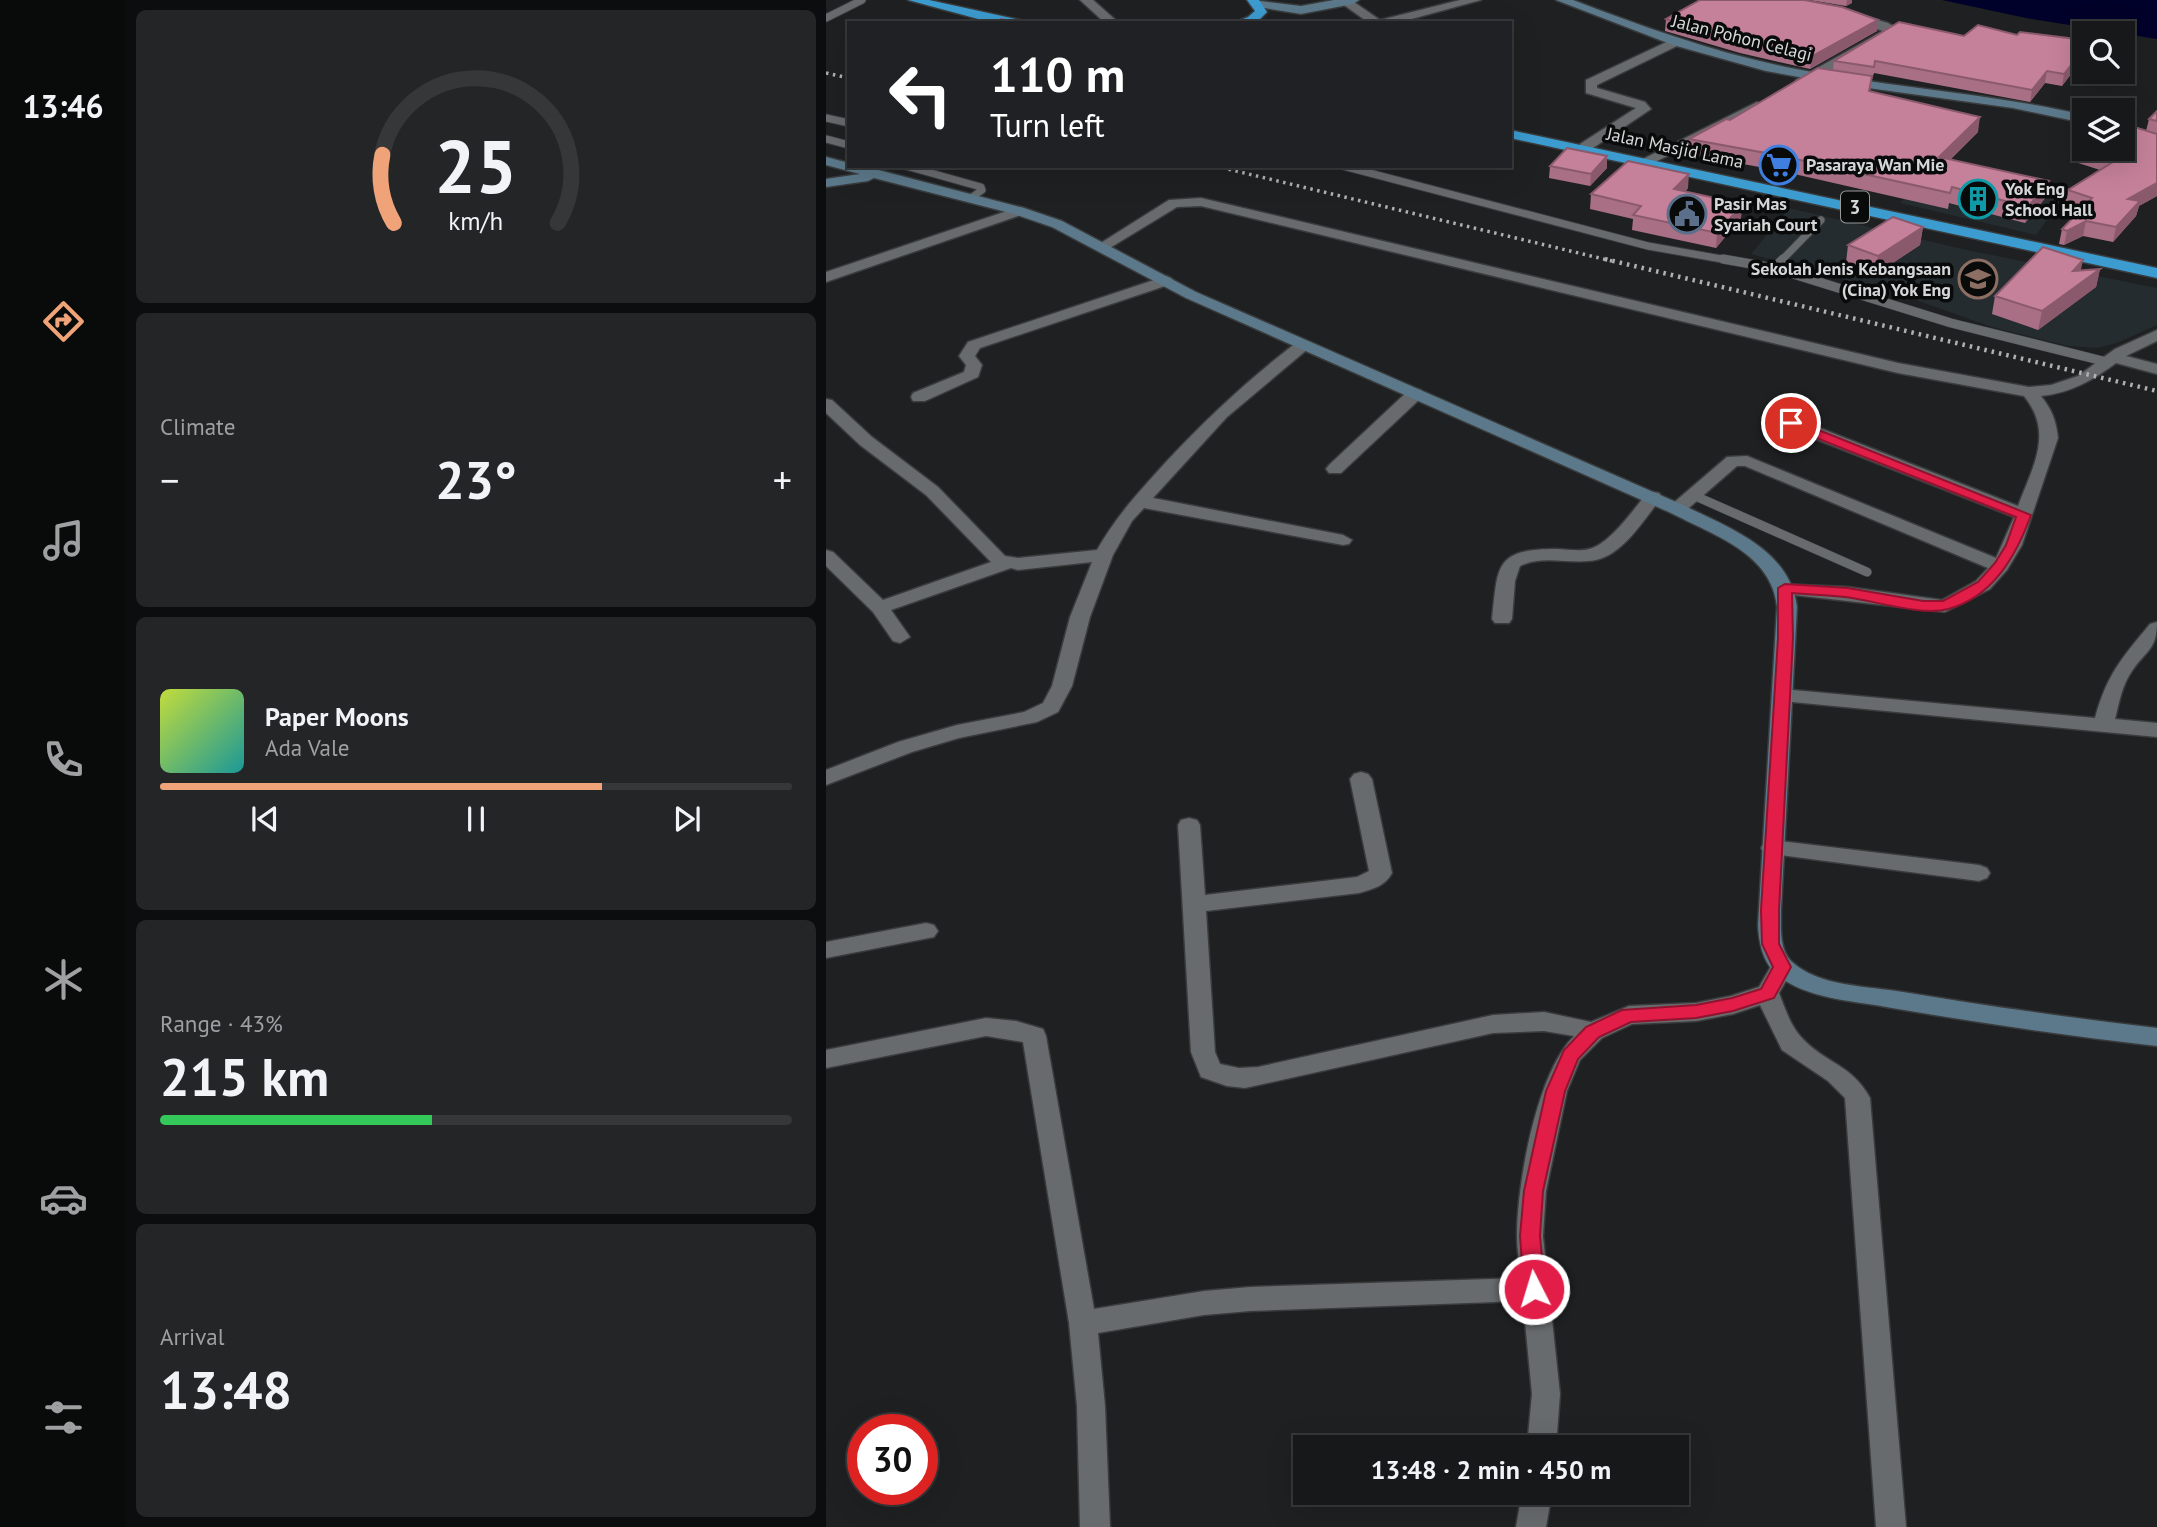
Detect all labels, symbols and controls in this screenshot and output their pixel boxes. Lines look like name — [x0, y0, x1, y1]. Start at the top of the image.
street label: Jalan Pohon Celagi — [1669, 9, 1815, 66]
map controls — [2072, 21, 2135, 161]
button: search — [2072, 21, 2135, 84]
text: 110 m — [990, 42, 1125, 106]
icon: left — [875, 49, 966, 140]
text: 13:46 — [22, 85, 104, 127]
button: layers — [2072, 98, 2135, 161]
text: Turn left — [990, 104, 1105, 146]
text: 25 — [435, 119, 517, 213]
street label: Jalan Masjid Lama — [1604, 122, 1746, 173]
supermarket icon: Pasaraya Wan Mie — [1758, 144, 1800, 186]
place label: Pasaraya Wan Mie — [1806, 153, 1944, 176]
place label: Yok Eng School Hall — [2004, 177, 2093, 221]
building icon: Yok Eng School Hall — [1957, 178, 1999, 220]
place label: Pasir Mas Syariah Court — [1714, 192, 1818, 236]
road number: 3 — [1841, 192, 1869, 223]
public building icon: Pasir Mas Syariah Court — [1666, 193, 1708, 235]
text: km/h — [449, 205, 503, 237]
place label: Sekolah Jenis Kebangsaan (Cina) Yok Eng — [1751, 257, 1951, 301]
school or university icon: Sekolah Jenis Kebangsaan (Cina) Yok Eng — [1957, 258, 1999, 300]
icon: directions — [39, 297, 88, 346]
pin — [1761, 393, 1821, 453]
icon: arrive — [1772, 404, 1810, 442]
text: Climate — [160, 412, 235, 441]
text: 23° — [435, 446, 517, 513]
text: − — [160, 455, 179, 504]
text: + — [773, 455, 792, 504]
icon: music — [39, 516, 88, 565]
text: Paper Moons — [265, 700, 409, 733]
text: Ada Vale — [265, 733, 349, 762]
icon: phone — [39, 735, 88, 784]
icon: previous — [246, 800, 284, 838]
icon: pause — [457, 800, 495, 838]
icon: next — [668, 800, 706, 838]
icon: climate — [39, 955, 88, 1004]
text: Range · 43% — [160, 1009, 283, 1038]
text: 215 km — [160, 1043, 329, 1110]
icon: car — [39, 1174, 88, 1223]
position arrow — [1497, 1252, 1571, 1326]
text: Arrival — [160, 1322, 224, 1351]
text: 13:48 — [160, 1356, 292, 1423]
icon: filters — [39, 1393, 88, 1442]
speed limit sign: 30 — [847, 1414, 938, 1505]
text: 13:48 · 2 min · 450 m — [1371, 1453, 1611, 1486]

